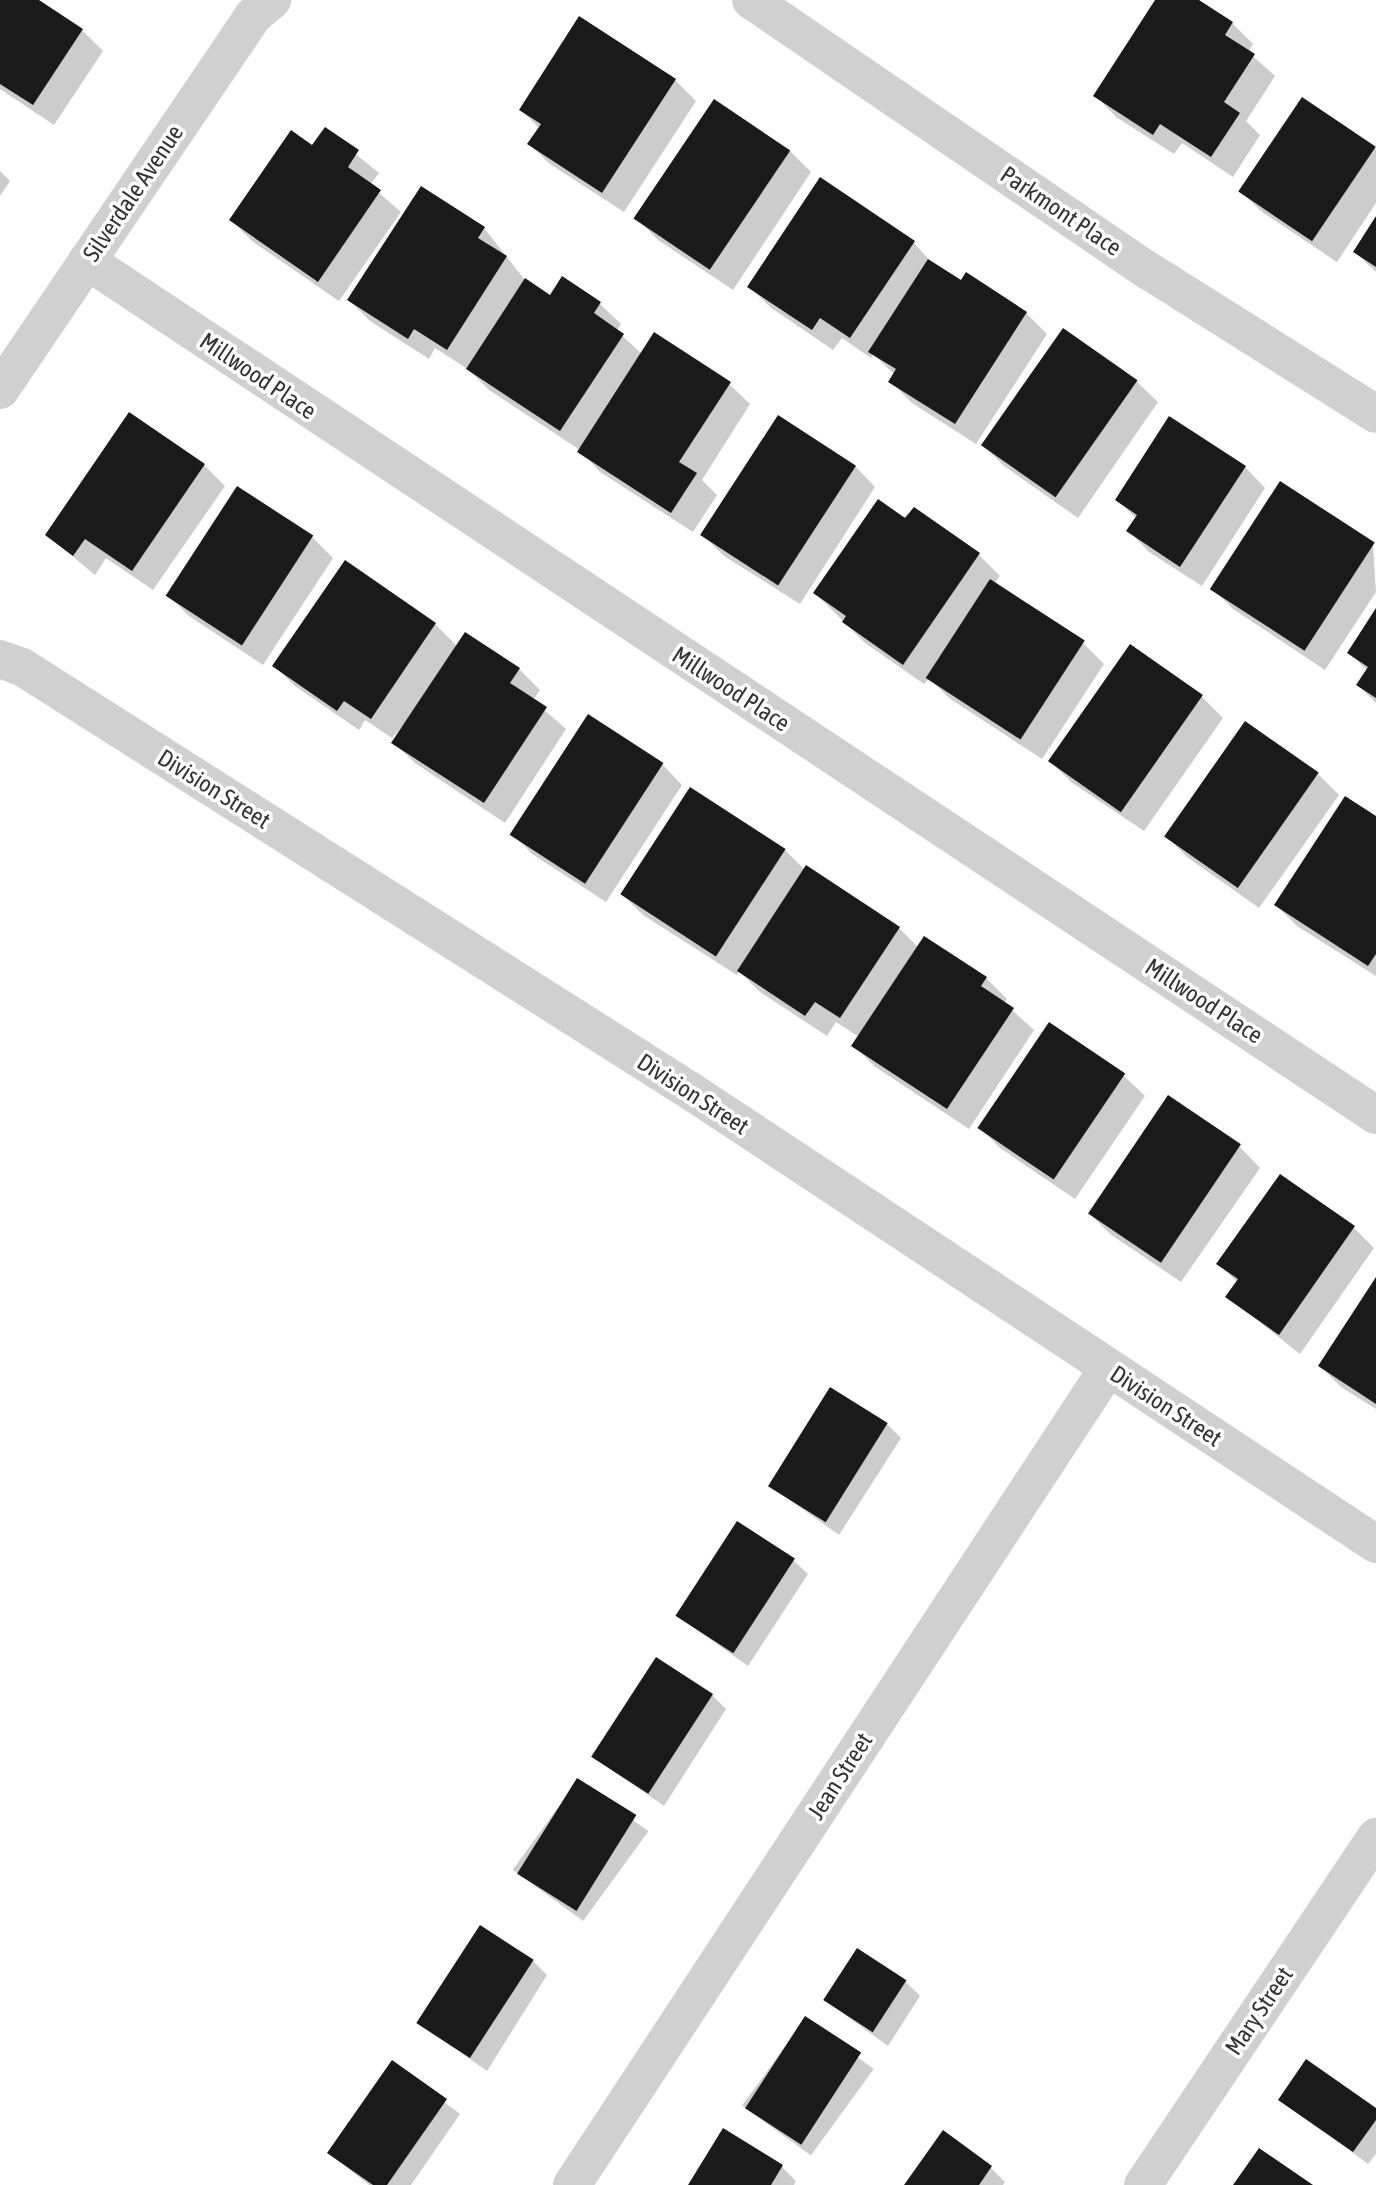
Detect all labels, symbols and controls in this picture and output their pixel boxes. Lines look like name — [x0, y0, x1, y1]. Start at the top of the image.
street label: Silverdale Avenue — [77, 119, 189, 267]
street label: Parkmont Place — [995, 160, 1127, 262]
street label: Millwood Place — [194, 326, 322, 426]
street label: Millwood Place — [667, 640, 795, 738]
street label: Division Street — [152, 743, 276, 835]
street label: Millwood Place — [1140, 952, 1268, 1050]
street label: Division Street — [632, 1047, 754, 1141]
street label: Division Street — [1105, 1359, 1227, 1453]
street label: Jean Street — [801, 1727, 879, 1825]
street label: Mary Street — [1219, 1961, 1299, 2061]

